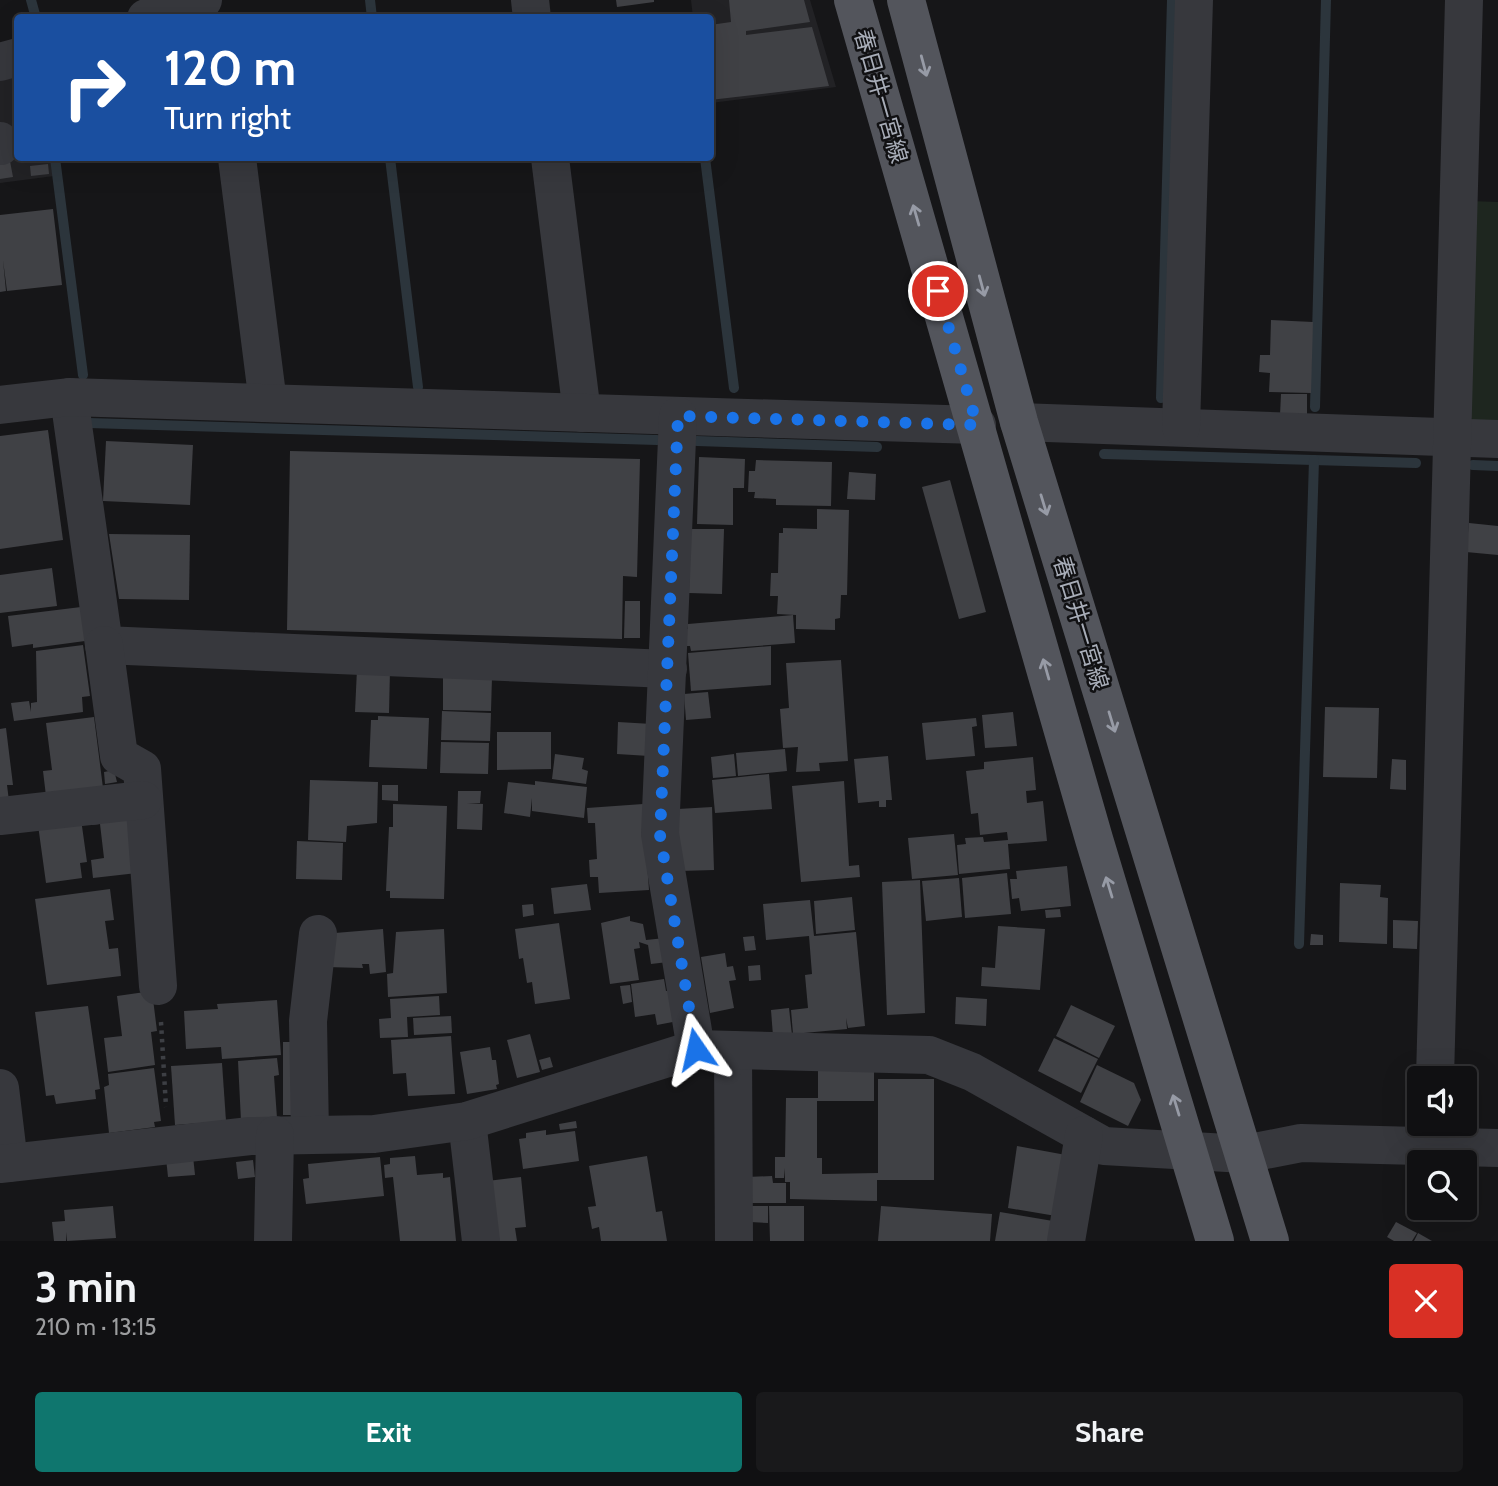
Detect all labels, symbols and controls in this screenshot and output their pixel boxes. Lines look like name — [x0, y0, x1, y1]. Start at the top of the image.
street label: 春日井一宮線 — [849, 26, 913, 166]
text: 120 m — [164, 38, 296, 97]
icon: right — [49, 42, 140, 133]
one-way arrow — [918, 55, 931, 77]
text: Turn right — [164, 98, 291, 137]
one-way arrow — [908, 204, 921, 226]
pin — [908, 261, 968, 321]
icon: arrive — [919, 272, 957, 310]
one-way arrow — [977, 275, 990, 297]
one-way arrow — [1039, 493, 1052, 515]
street label: 春日井一宮線 — [1047, 553, 1115, 693]
one-way arrow — [1039, 658, 1052, 681]
one-way arrow — [1106, 711, 1119, 733]
one-way arrow — [1102, 877, 1114, 899]
position arrow — [659, 1012, 733, 1086]
map controls — [1407, 1066, 1477, 1220]
button: sound — [1407, 1066, 1477, 1136]
one-way arrow — [1169, 1094, 1182, 1116]
button: search — [1407, 1150, 1477, 1220]
text: 3 min — [35, 1261, 137, 1313]
button: close — [1389, 1264, 1463, 1338]
text: 210 m · 13:15 — [35, 1313, 156, 1341]
button: Exit — [35, 1392, 742, 1472]
button: Share — [756, 1392, 1463, 1472]

